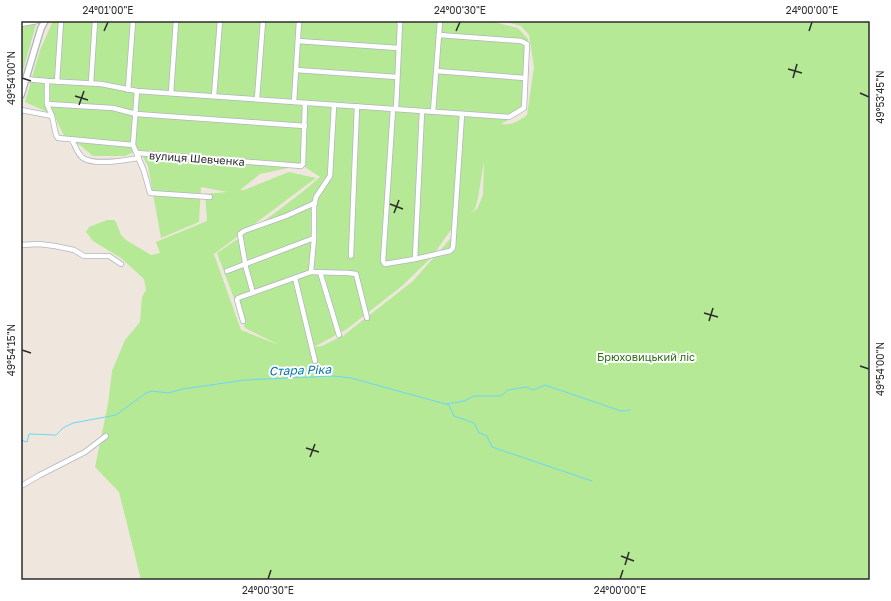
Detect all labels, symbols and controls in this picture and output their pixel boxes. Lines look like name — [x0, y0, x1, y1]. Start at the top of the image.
text: 24°01'00"E — [83, 4, 133, 16]
text: 24°00'30"E — [434, 4, 486, 16]
text: 24°00'00"E — [786, 4, 838, 16]
text: 49°54'00"N — [5, 51, 17, 105]
text: 49°53'45"N — [874, 70, 886, 124]
street label: вулиця Шевченка — [149, 148, 245, 168]
text: 49°54'15"N — [5, 324, 17, 376]
text: 49°54'00"N — [874, 342, 886, 396]
park label: Брюховицький ліс — [597, 350, 695, 363]
water label: Стара Ріка — [269, 361, 333, 379]
text: 24°00'30"E — [242, 584, 294, 596]
text: 24°00'00"E — [594, 584, 646, 596]

